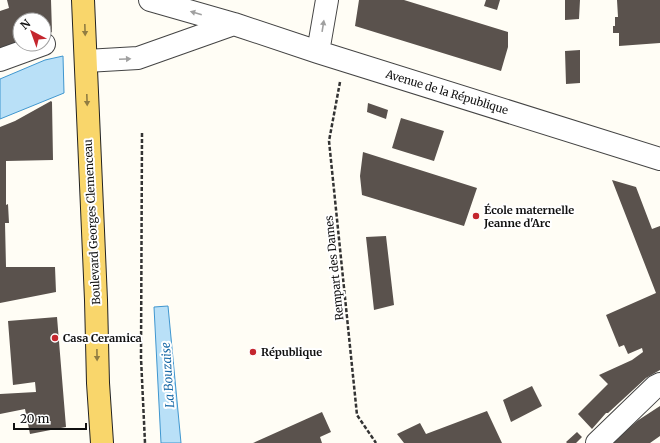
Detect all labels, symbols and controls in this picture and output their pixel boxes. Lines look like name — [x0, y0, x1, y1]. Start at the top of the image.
one-way arrow — [190, 10, 202, 16]
north arrow — [12, 12, 52, 52]
text: N — [18, 16, 34, 33]
one-way arrow — [320, 20, 326, 32]
one-way arrow — [82, 24, 88, 37]
one-way arrow — [119, 55, 131, 62]
street label: Avenue de la République — [383, 66, 510, 117]
one-way arrow — [84, 94, 90, 107]
street label: Boulevard Georges Clemenceau — [81, 139, 103, 305]
place label: École maternelle Jeanne d'Arc — [483, 203, 574, 230]
marker: École maternelle Jeanne d'Arc — [471, 211, 481, 221]
street label: Rempart des Dames — [322, 215, 346, 321]
place label: Casa Ceramica — [63, 331, 142, 345]
marker: Casa Ceramica — [50, 333, 60, 343]
water label: La Bouzaise — [158, 342, 177, 408]
place label: République — [261, 345, 322, 359]
marker: République — [248, 347, 258, 357]
one-way arrow — [94, 349, 100, 362]
scale bar — [14, 405, 86, 431]
text: 20 m — [20, 411, 49, 426]

